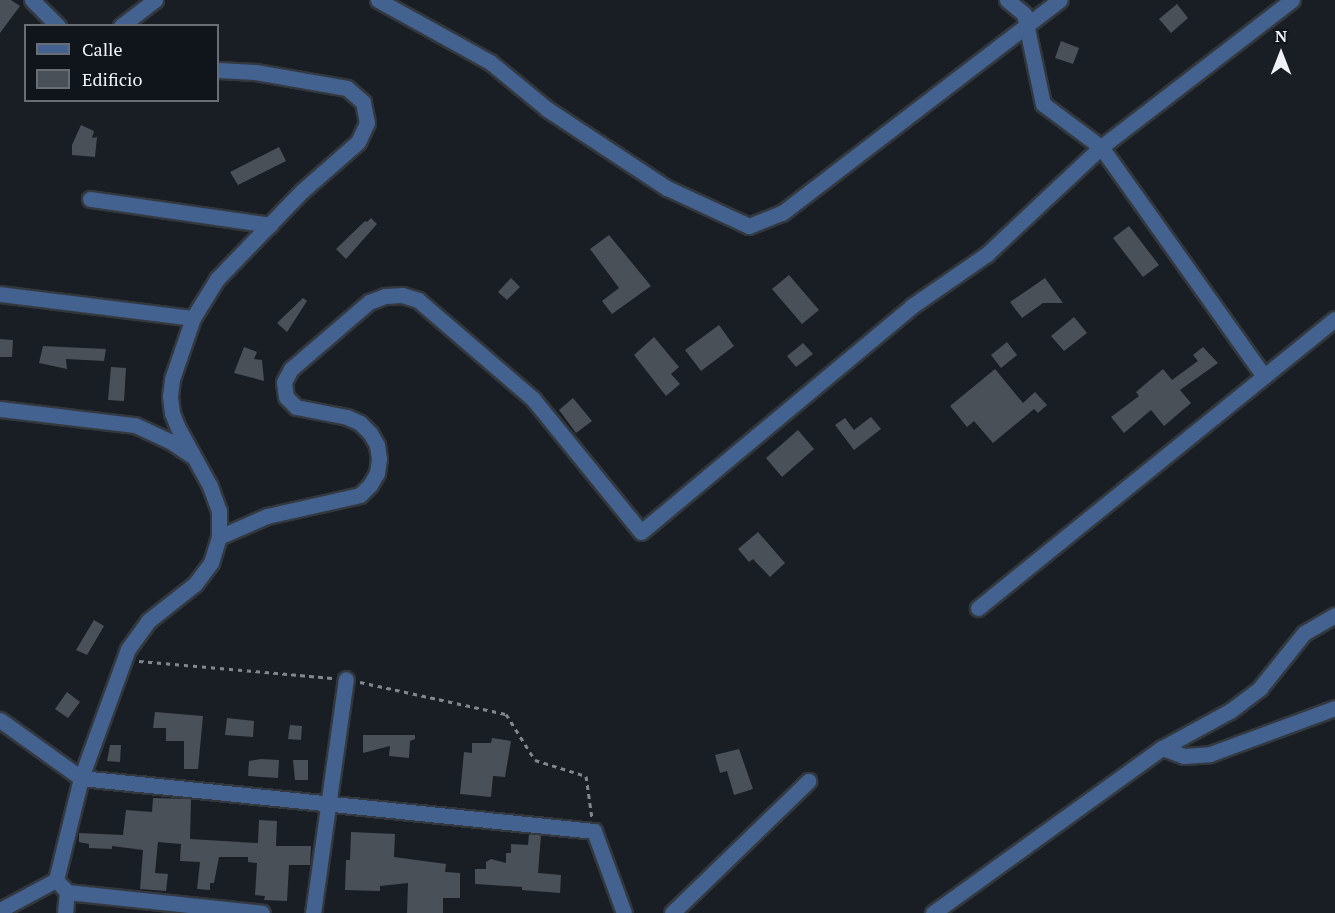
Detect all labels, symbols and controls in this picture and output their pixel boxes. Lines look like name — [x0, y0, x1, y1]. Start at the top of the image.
legend — [24, 24, 219, 102]
north arrow — [1251, 24, 1311, 84]
text: N — [1275, 25, 1287, 47]
text: Calle — [82, 37, 123, 61]
text: Edificio — [82, 67, 142, 91]

